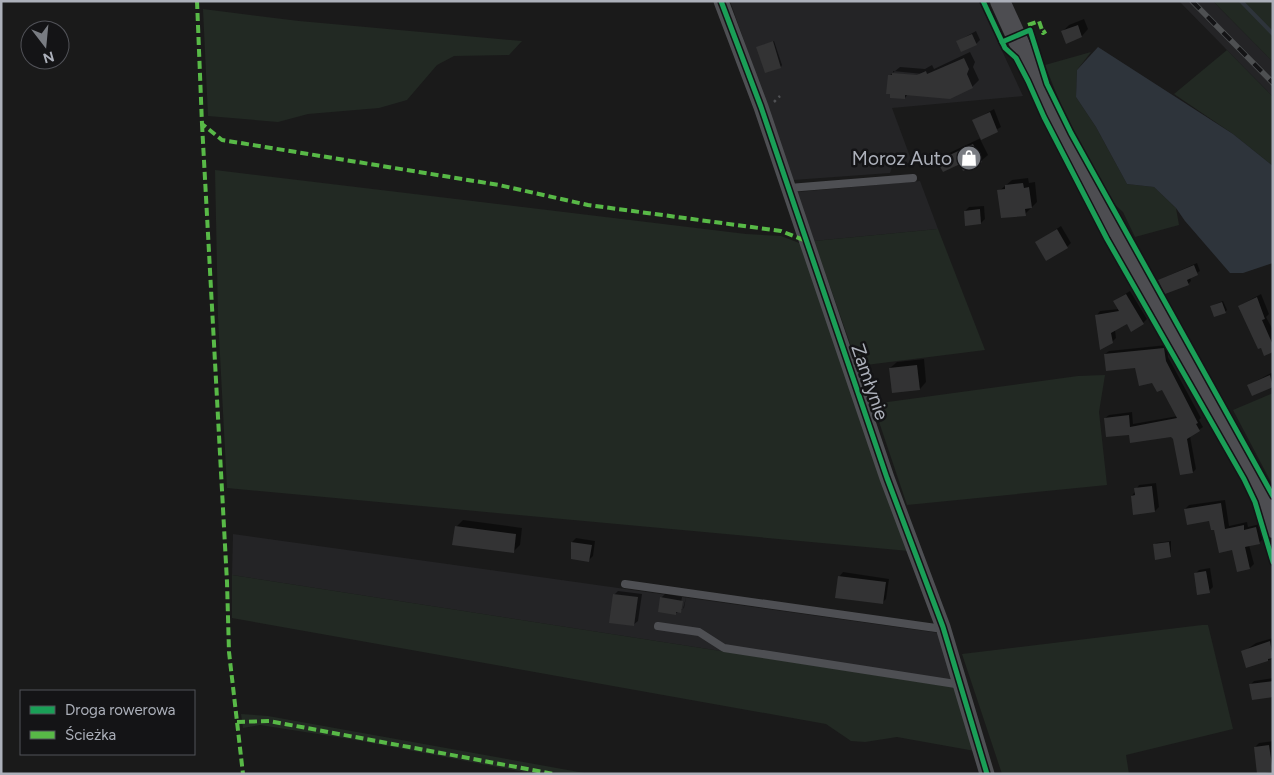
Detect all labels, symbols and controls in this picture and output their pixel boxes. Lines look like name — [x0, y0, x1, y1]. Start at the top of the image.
north arrow — [20, 20, 70, 70]
text: N — [41, 47, 56, 67]
shop icon: Moroz Auto — [956, 145, 982, 171]
place label: Moroz Auto — [852, 147, 952, 170]
street label: Zamłynie — [846, 341, 894, 423]
legend — [20, 690, 195, 755]
text: Droga rowerowa — [65, 701, 175, 719]
text: Ścieżka — [65, 726, 116, 744]

